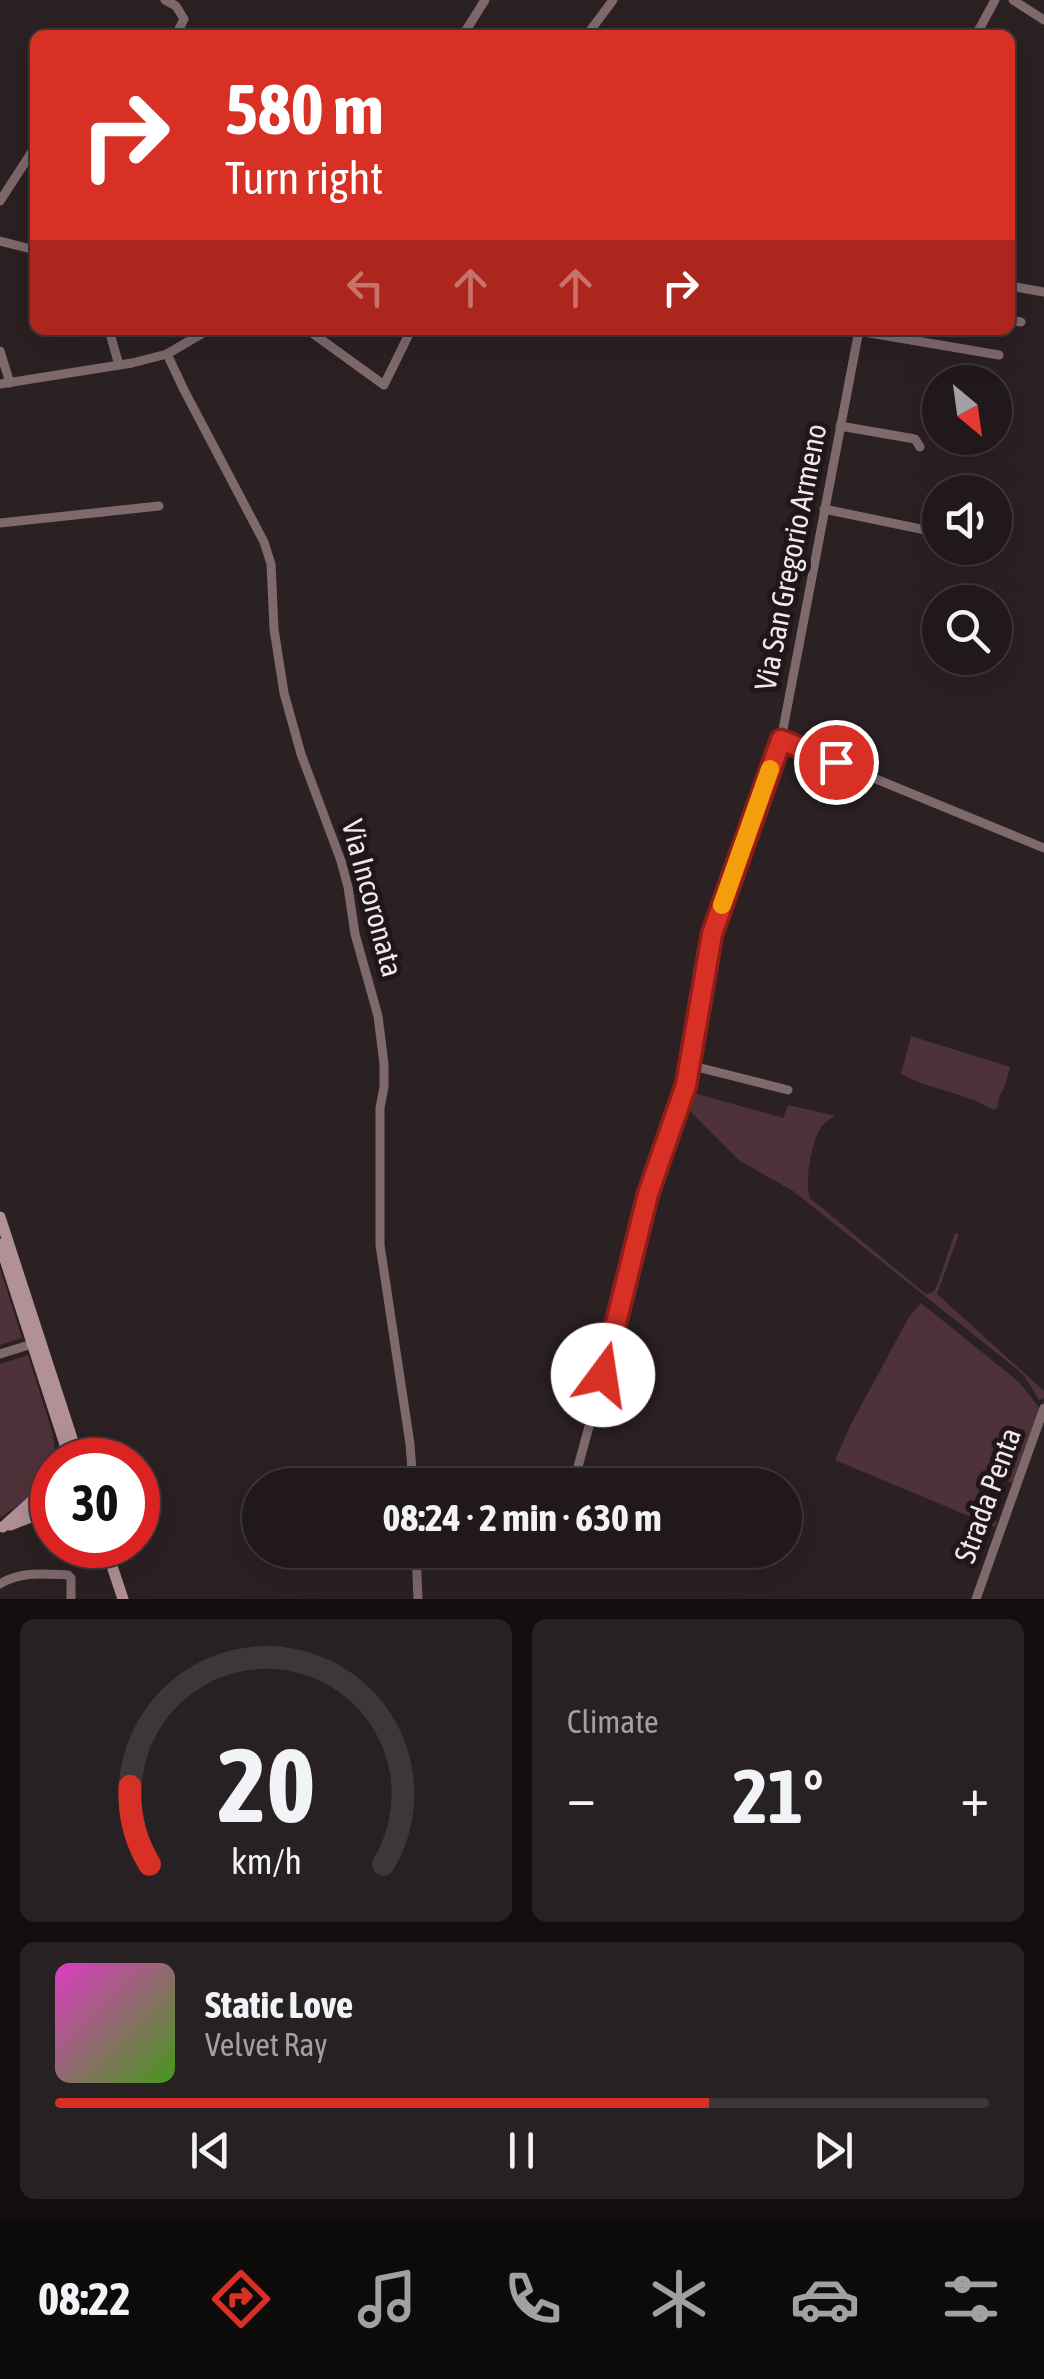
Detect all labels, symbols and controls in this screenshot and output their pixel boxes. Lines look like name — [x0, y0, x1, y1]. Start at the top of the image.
text: 580 m — [225, 69, 384, 149]
icon: right — [60, 70, 190, 200]
text: Turn right — [225, 152, 383, 204]
icon: left — [338, 260, 393, 315]
icon: ahead — [443, 260, 498, 315]
icon: ahead — [548, 260, 603, 315]
icon: right — [653, 260, 708, 315]
north arrow — [922, 365, 1012, 455]
map controls — [922, 365, 1012, 675]
street label: Via San Gregorio Armeno — [747, 421, 833, 693]
button: sound — [922, 475, 1012, 565]
button: search — [922, 585, 1012, 675]
pin — [794, 720, 879, 805]
icon: arrive — [809, 735, 864, 790]
street label: Via Incoronata — [336, 816, 410, 980]
position arrow — [551, 1323, 655, 1427]
street label: Strada Penta — [947, 1423, 1027, 1567]
speed limit sign: 30 — [30, 1438, 160, 1568]
text: 08:24 · 2 min · 630 m — [382, 1496, 662, 1539]
text: Climate — [567, 1703, 659, 1740]
text: 20 — [217, 1725, 315, 1844]
text: 21° — [732, 1753, 824, 1839]
text: − — [567, 1765, 596, 1828]
text: + — [960, 1765, 989, 1828]
text: km/h — [231, 1841, 301, 1882]
text: Static Love — [205, 1983, 353, 2026]
text: Velvet Ray — [205, 2026, 327, 2063]
icon: previous — [183, 2123, 238, 2178]
icon: pause — [494, 2123, 549, 2178]
icon: next — [806, 2123, 861, 2178]
icon: directions — [206, 2264, 276, 2334]
icon: music — [352, 2264, 422, 2334]
icon: phone — [498, 2264, 568, 2334]
icon: climate — [644, 2264, 714, 2334]
icon: car — [790, 2264, 860, 2334]
icon: filters — [936, 2264, 1006, 2334]
text: 08:22 — [38, 2273, 131, 2325]

